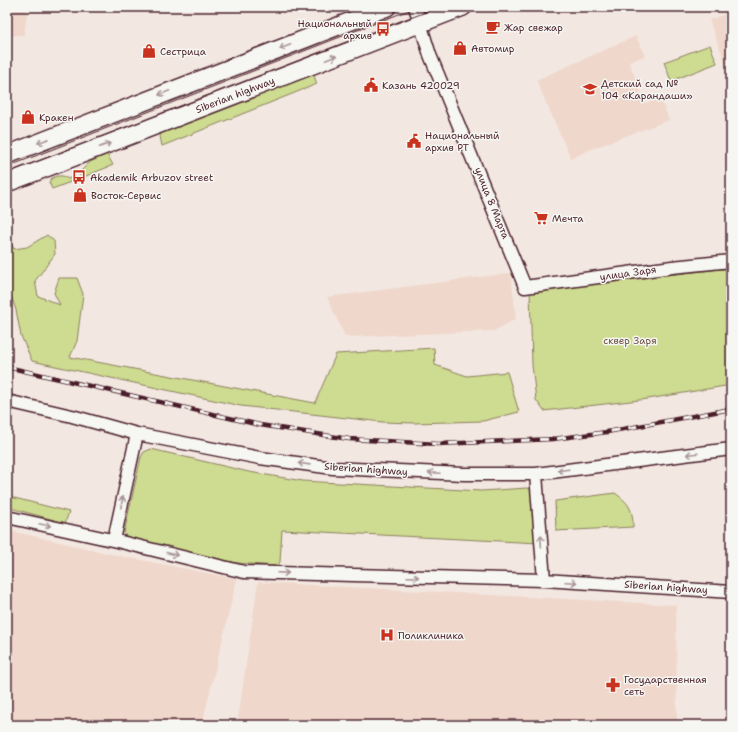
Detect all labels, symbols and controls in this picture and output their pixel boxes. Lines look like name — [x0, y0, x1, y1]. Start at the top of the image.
place label: Национальный архив — [298, 17, 372, 42]
cafe icon: Жар свежар — [485, 19, 501, 35]
bus stop icon: Национальный архив — [375, 21, 391, 37]
place label: Жар свежар — [504, 21, 563, 34]
shop icon: Автомир — [452, 40, 468, 56]
place label: Автомир — [471, 42, 515, 55]
shop icon: Сестрица — [141, 43, 157, 59]
one-way arrow — [279, 43, 291, 51]
place label: Сестрица — [160, 45, 207, 58]
one-way arrow — [325, 53, 337, 61]
street label: Siberian highway — [194, 74, 277, 116]
public building icon: Казань 420029 — [363, 77, 379, 93]
place label: Детский сад № 104 «Карандаши» — [601, 77, 693, 102]
place label: Казань 420029 — [382, 79, 460, 92]
school or university icon: Детский сад № 104 «Карандаши» — [582, 81, 598, 97]
one-way arrow — [158, 90, 170, 98]
shop icon: Кракен — [20, 109, 36, 125]
place label: Кракен — [39, 111, 74, 124]
place label: Национальный архив РТ — [425, 129, 500, 154]
public building icon: Национальный архив РТ — [406, 133, 422, 149]
one-way arrow — [37, 138, 49, 146]
one-way arrow — [99, 140, 111, 148]
street label: улица 8 Марта — [472, 165, 513, 241]
bus stop icon: Akademik Arbuzov street — [71, 169, 87, 185]
place label: Akademik Arbuzov street — [90, 171, 213, 184]
shop icon: Восток-Сервис — [72, 187, 88, 203]
place label: Восток-Сервис — [91, 189, 161, 202]
supermarket icon: Мечта — [533, 210, 549, 226]
place label: Мечта — [552, 212, 584, 225]
street label: улица Заря — [599, 263, 657, 283]
park label: сквер Заря — [603, 334, 657, 347]
one-way arrow — [686, 450, 699, 458]
one-way arrow — [298, 460, 311, 468]
street label: Siberian highway — [324, 460, 408, 478]
one-way arrow — [557, 467, 570, 474]
one-way arrow — [428, 469, 441, 476]
one-way arrow — [118, 496, 126, 509]
one-way arrow — [38, 521, 51, 529]
one-way arrow — [538, 535, 545, 548]
one-way arrow — [165, 551, 178, 558]
one-way arrow — [276, 569, 289, 577]
one-way arrow — [406, 573, 419, 580]
one-way arrow — [564, 578, 577, 585]
street label: Siberian highway — [624, 578, 708, 596]
hospital icon: Поликлиника — [379, 627, 395, 643]
place label: Поликлиника — [398, 629, 465, 642]
place label: Государственная сеть — [624, 673, 707, 698]
pharmacy icon: Государственная сеть — [605, 677, 621, 693]

